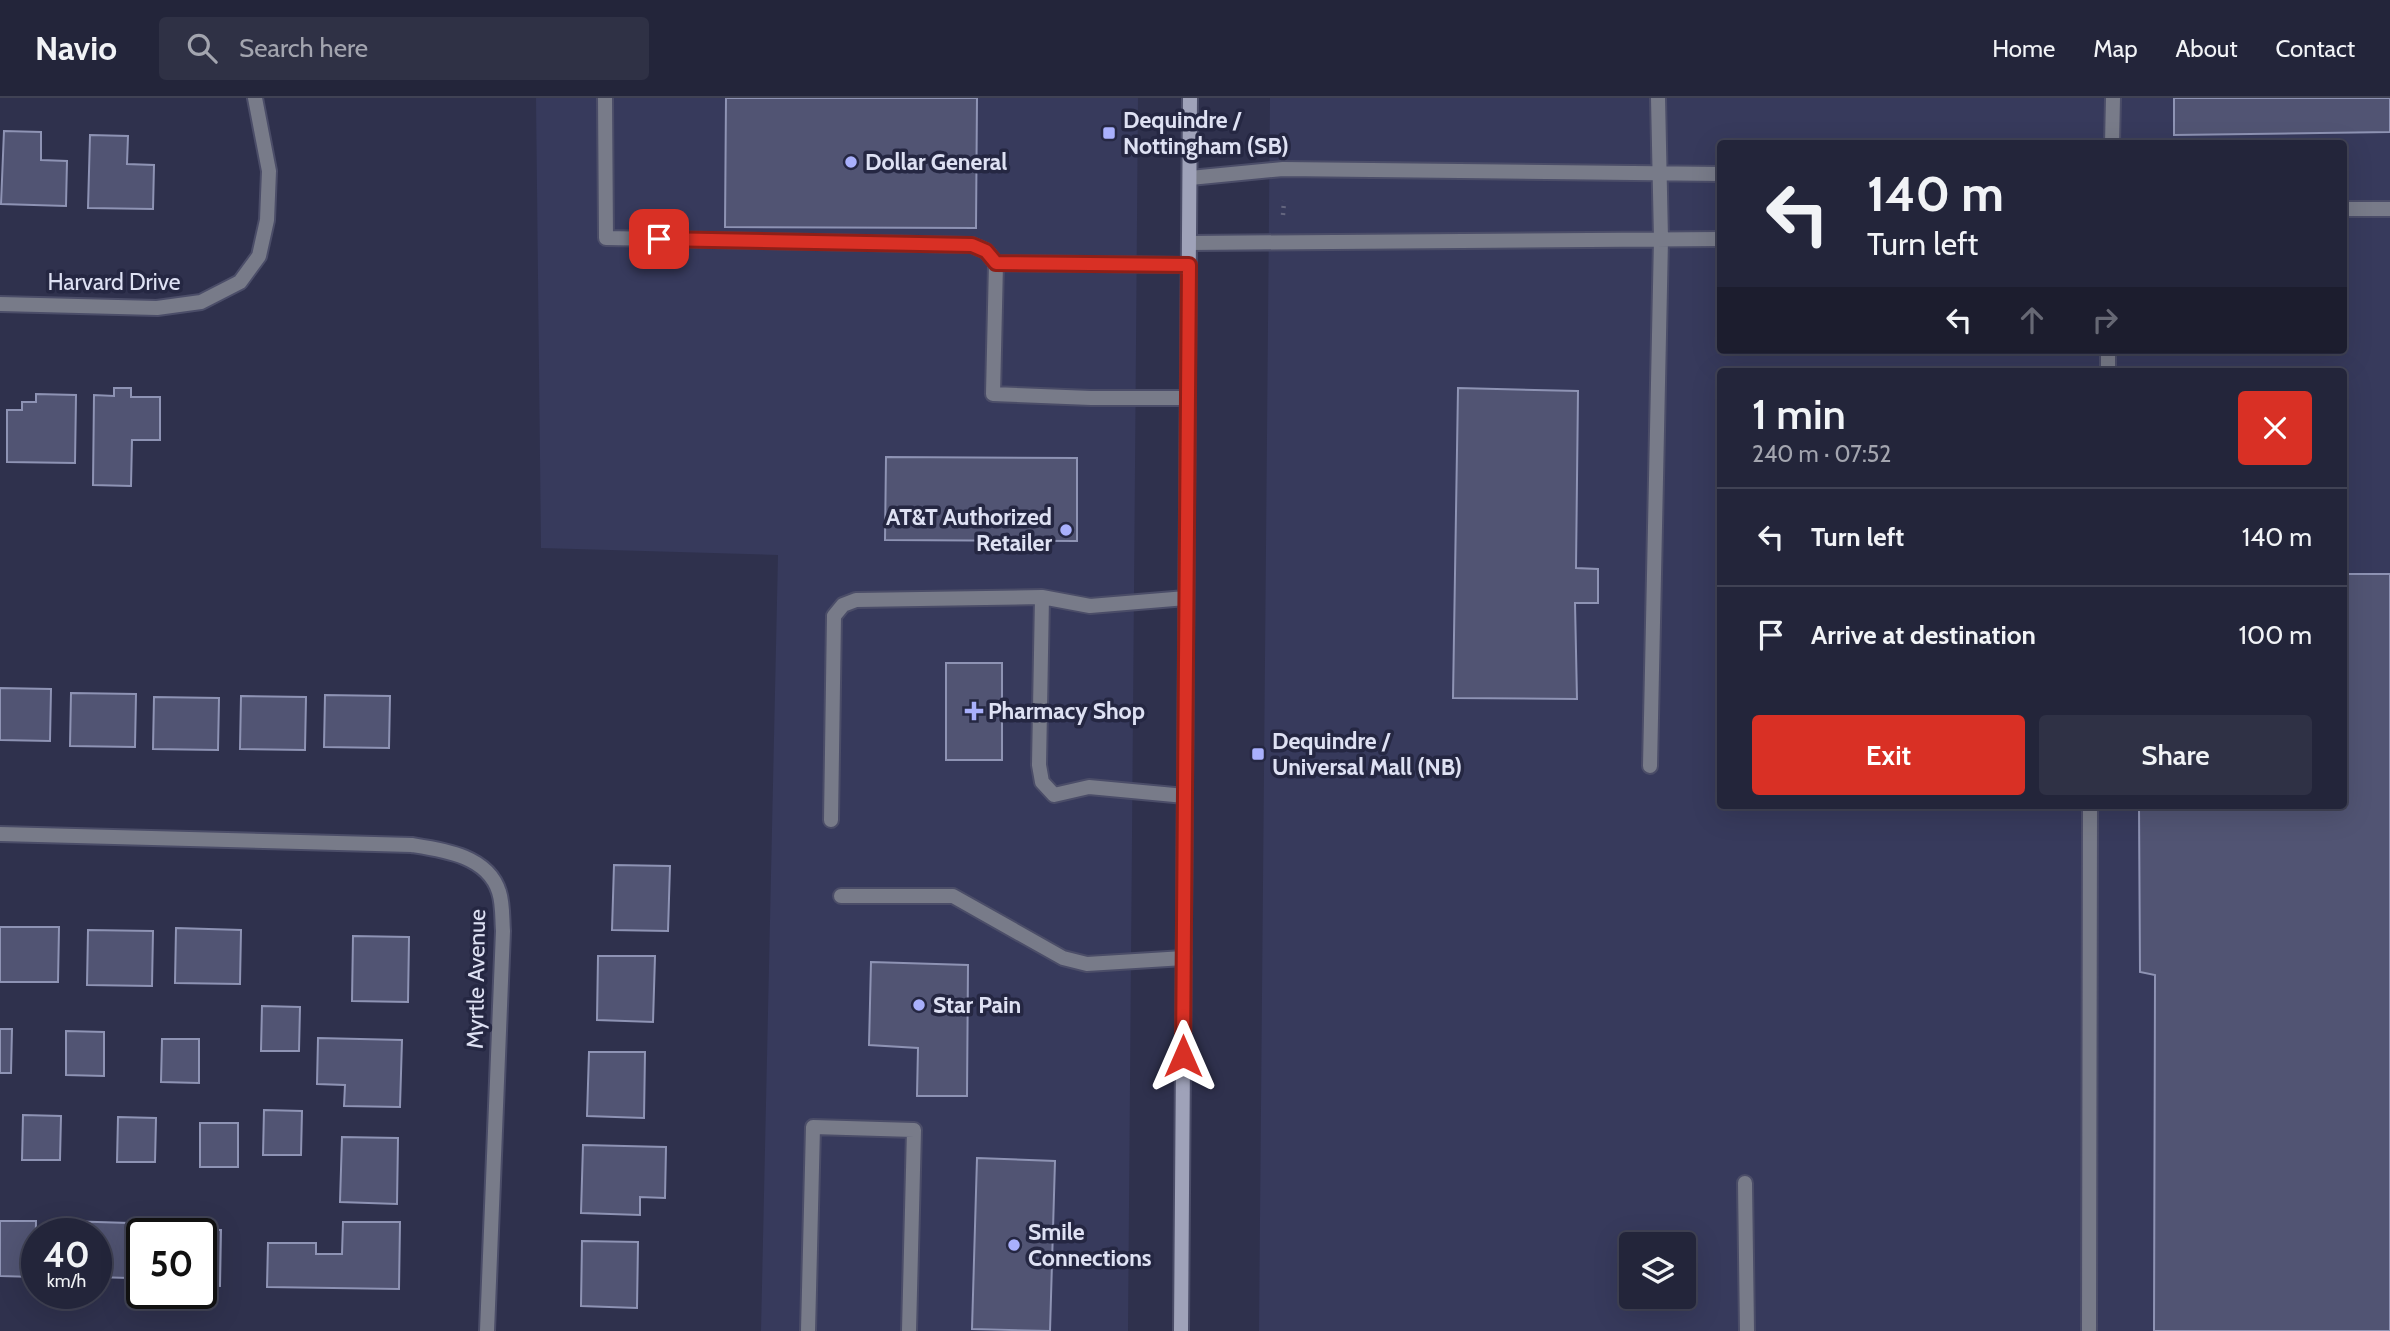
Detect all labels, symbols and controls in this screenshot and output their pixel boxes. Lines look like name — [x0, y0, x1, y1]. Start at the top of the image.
search box — [159, 17, 649, 80]
text: Navio — [35, 28, 117, 68]
icon: search — [183, 29, 221, 67]
text: Search here — [239, 32, 368, 64]
text: Home — [1992, 34, 2055, 63]
text: Map — [2093, 34, 2138, 63]
text: About — [2176, 34, 2238, 63]
text: Contact — [2276, 34, 2355, 63]
place label: Dequindre / Nottingham (SB) — [1123, 106, 1289, 160]
marker: Dequindre / Nottingham (SB) — [1101, 125, 1117, 141]
place label: Dollar General — [865, 148, 1007, 176]
marker: Dollar General — [843, 154, 859, 170]
text: 140 m — [1867, 164, 2004, 223]
icon: left — [1752, 168, 1843, 259]
pin — [629, 209, 689, 269]
icon: arrive — [640, 220, 678, 258]
text: Turn left — [1867, 224, 1978, 263]
street label: Harvard Drive — [47, 268, 181, 296]
icon: left — [1940, 301, 1978, 339]
icon: ahead — [2013, 301, 2051, 339]
icon: right — [2086, 301, 2124, 339]
text: 1 min — [1752, 388, 1846, 440]
button: close — [2238, 391, 2312, 465]
text: 240 m · 07:52 — [1752, 440, 1891, 468]
place label: AT&T Authorized Retailer — [886, 503, 1052, 557]
icon: left — [1752, 518, 1790, 556]
text: Turn left — [1811, 521, 1904, 553]
text: 140 m — [2242, 521, 2312, 553]
marker: AT&T Authorized Retailer — [1058, 522, 1074, 538]
icon: arrive — [1752, 616, 1790, 654]
text: Arrive at destination — [1811, 619, 2036, 651]
text: 100 m — [2239, 619, 2312, 651]
place label: Pharmacy Shop — [988, 697, 1145, 725]
marker: Pharmacy Shop — [966, 703, 982, 719]
button: Exit — [1752, 715, 2025, 795]
button: Share — [2039, 715, 2312, 795]
place label: Dequindre / Universal Mall (NB) — [1272, 727, 1462, 781]
marker: Dequindre / Universal Mall (NB) — [1250, 746, 1266, 762]
street label: Myrtle Avenue — [461, 909, 491, 1049]
place label: Star Pain — [933, 991, 1021, 1019]
marker: Star Pain — [911, 997, 927, 1013]
position arrow — [1146, 1019, 1220, 1093]
speed limit sign: 50 — [126, 1218, 217, 1309]
place label: Smile Connections — [1028, 1218, 1152, 1272]
map controls — [1619, 1232, 1696, 1309]
button: layers — [1619, 1232, 1696, 1309]
text: 40 — [43, 1233, 90, 1276]
marker: Smile Connections — [1006, 1237, 1022, 1253]
text: km/h — [47, 1270, 86, 1292]

